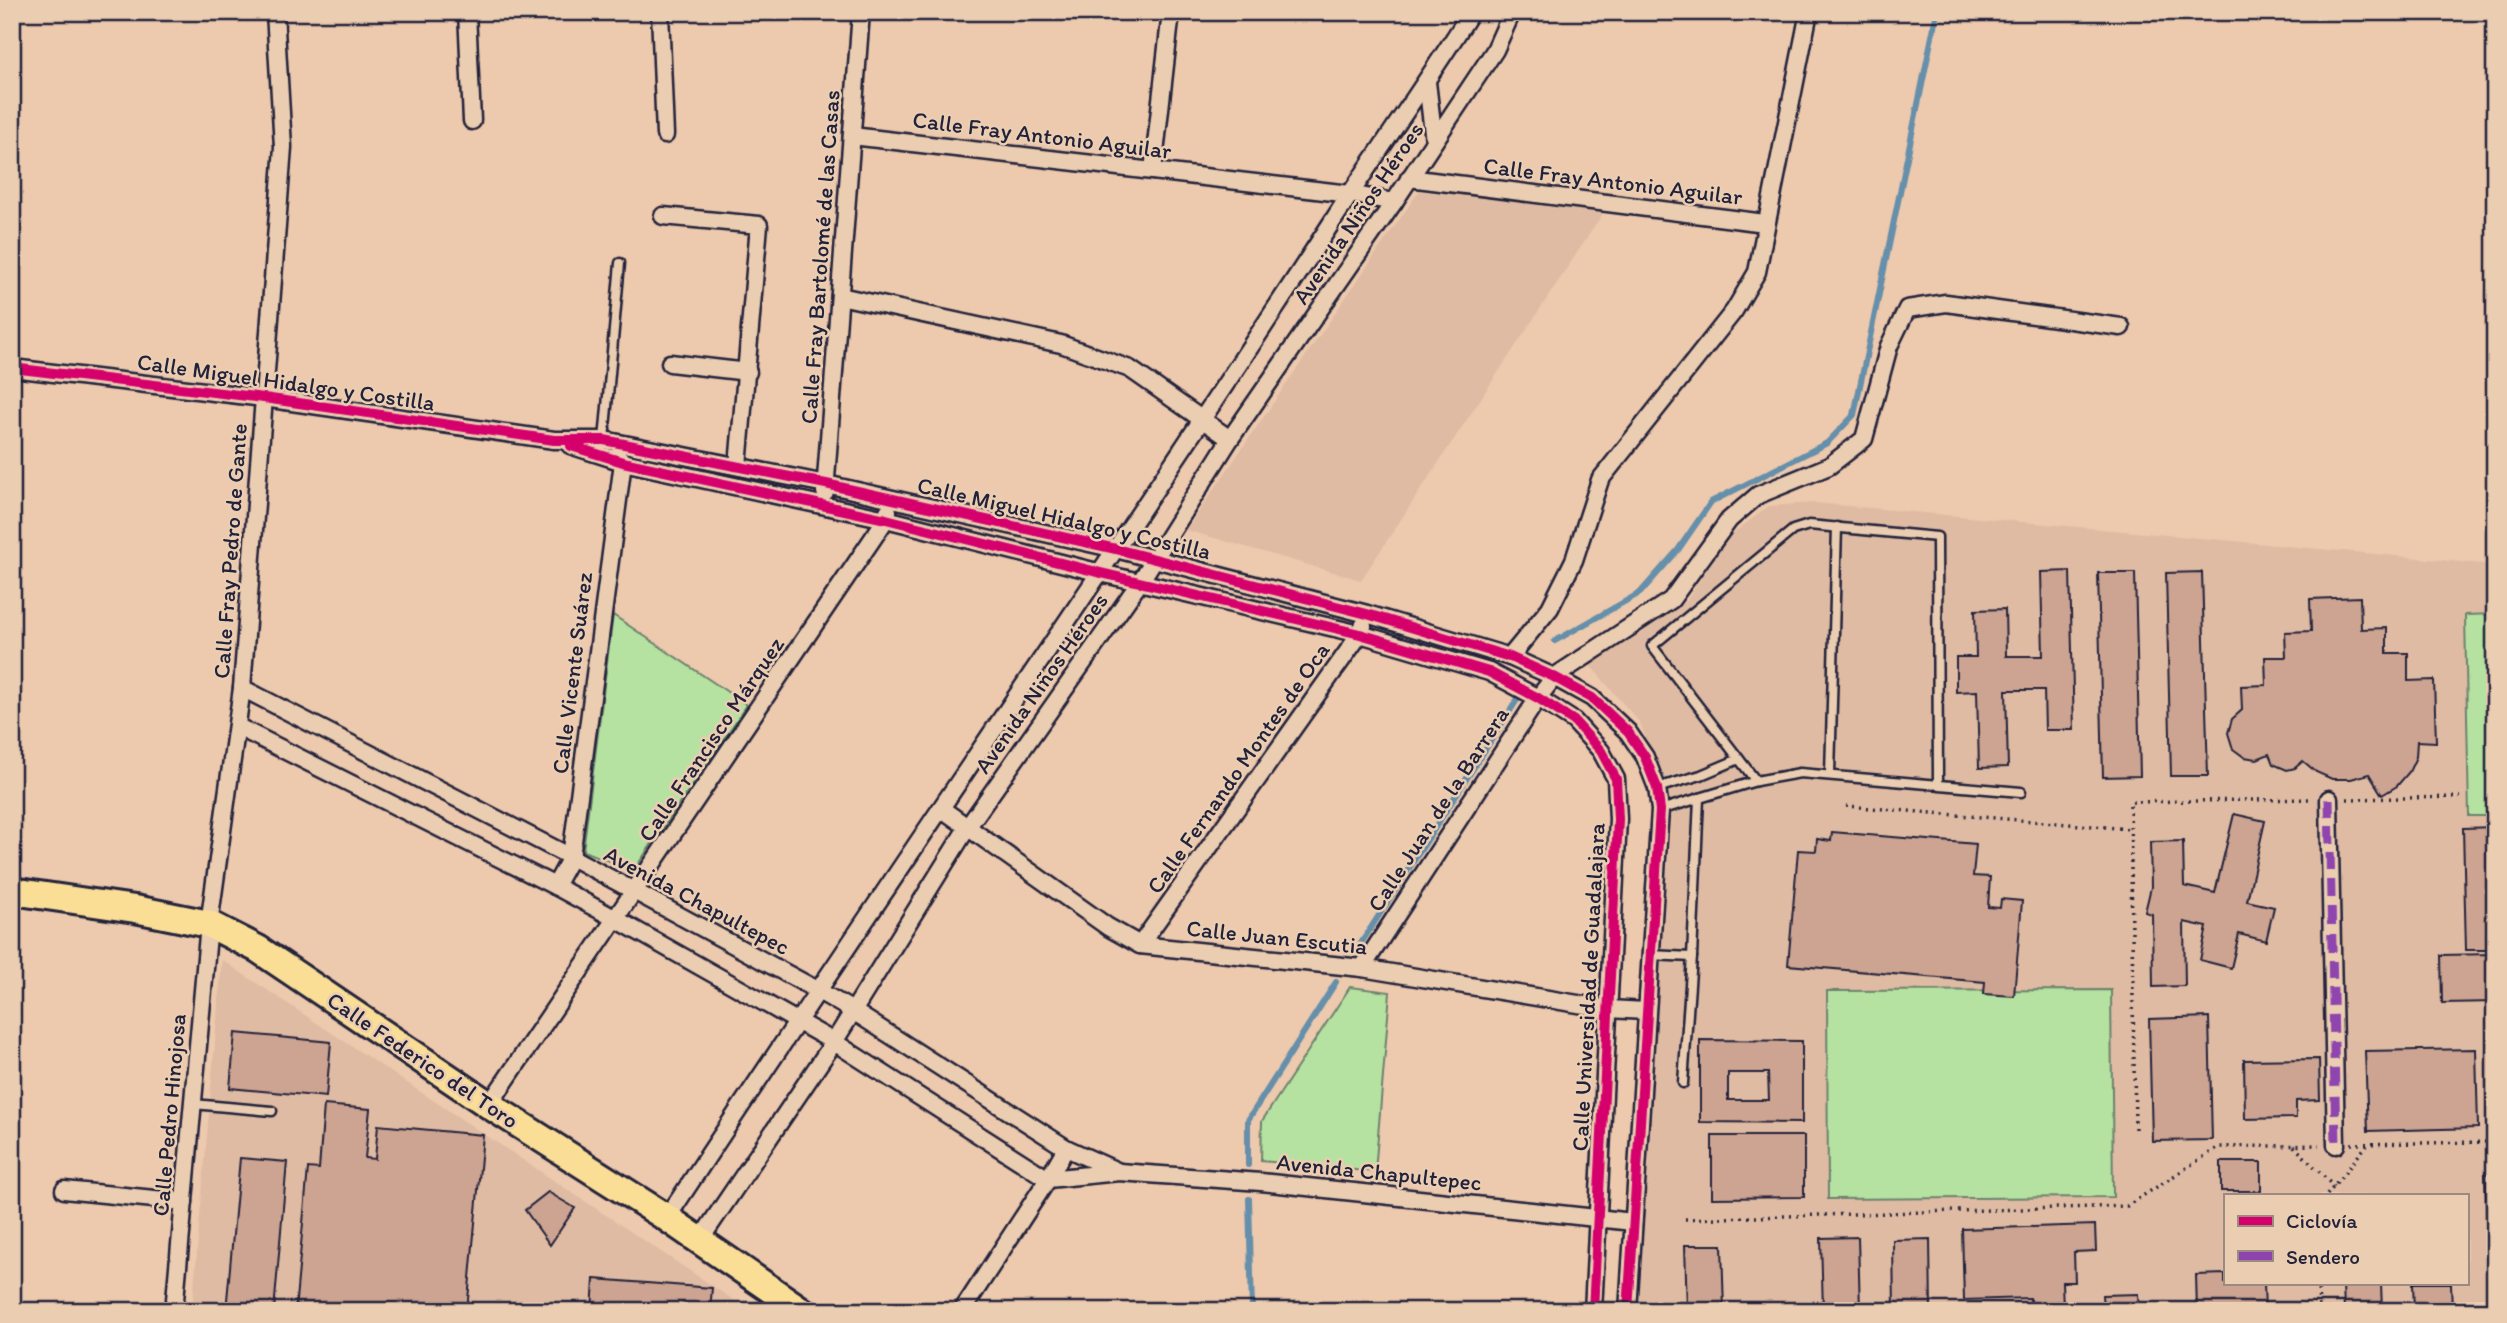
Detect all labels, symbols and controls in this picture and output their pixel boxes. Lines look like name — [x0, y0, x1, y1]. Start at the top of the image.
street label: Calle Fray Bartolomé de las Casas — [794, 89, 846, 425]
street label: Calle Fray Antonio Aguilar — [911, 105, 1173, 165]
street label: Avenida Niños Héroes — [1287, 117, 1429, 309]
street label: Calle Fray Antonio Aguilar — [1482, 151, 1744, 211]
street label: Calle Miguel Hidalgo y Costilla — [135, 347, 437, 417]
street label: Calle Fray Pedro de Gante — [207, 422, 253, 680]
street label: Calle Miguel Hidalgo y Costilla — [915, 471, 1213, 565]
street label: Calle Vicente Suárez — [546, 570, 598, 775]
street label: Avenida Niños Héroes — [968, 587, 1114, 779]
street label: Calle Francisco Márquez — [632, 631, 790, 847]
street label: Calle Fernando Montes de Oca — [1140, 637, 1336, 899]
street label: Calle Juan de la Barrera — [1361, 701, 1515, 917]
street label: Calle Universidad de Guadalajara — [1565, 822, 1611, 1152]
street label: Avenida Chapultepec — [599, 839, 795, 961]
street label: Calle Juan Escutia — [1185, 914, 1369, 960]
street label: Calle Federico del Toro — [322, 986, 524, 1134]
street label: Calle Pedro Hinojosa — [146, 1012, 192, 1218]
street label: Avenida Chapultepec — [1275, 1147, 1483, 1197]
legend — [2224, 1194, 2468, 1284]
text: Ciclovía — [2286, 1208, 2357, 1233]
text: Sendero — [2286, 1244, 2360, 1269]

